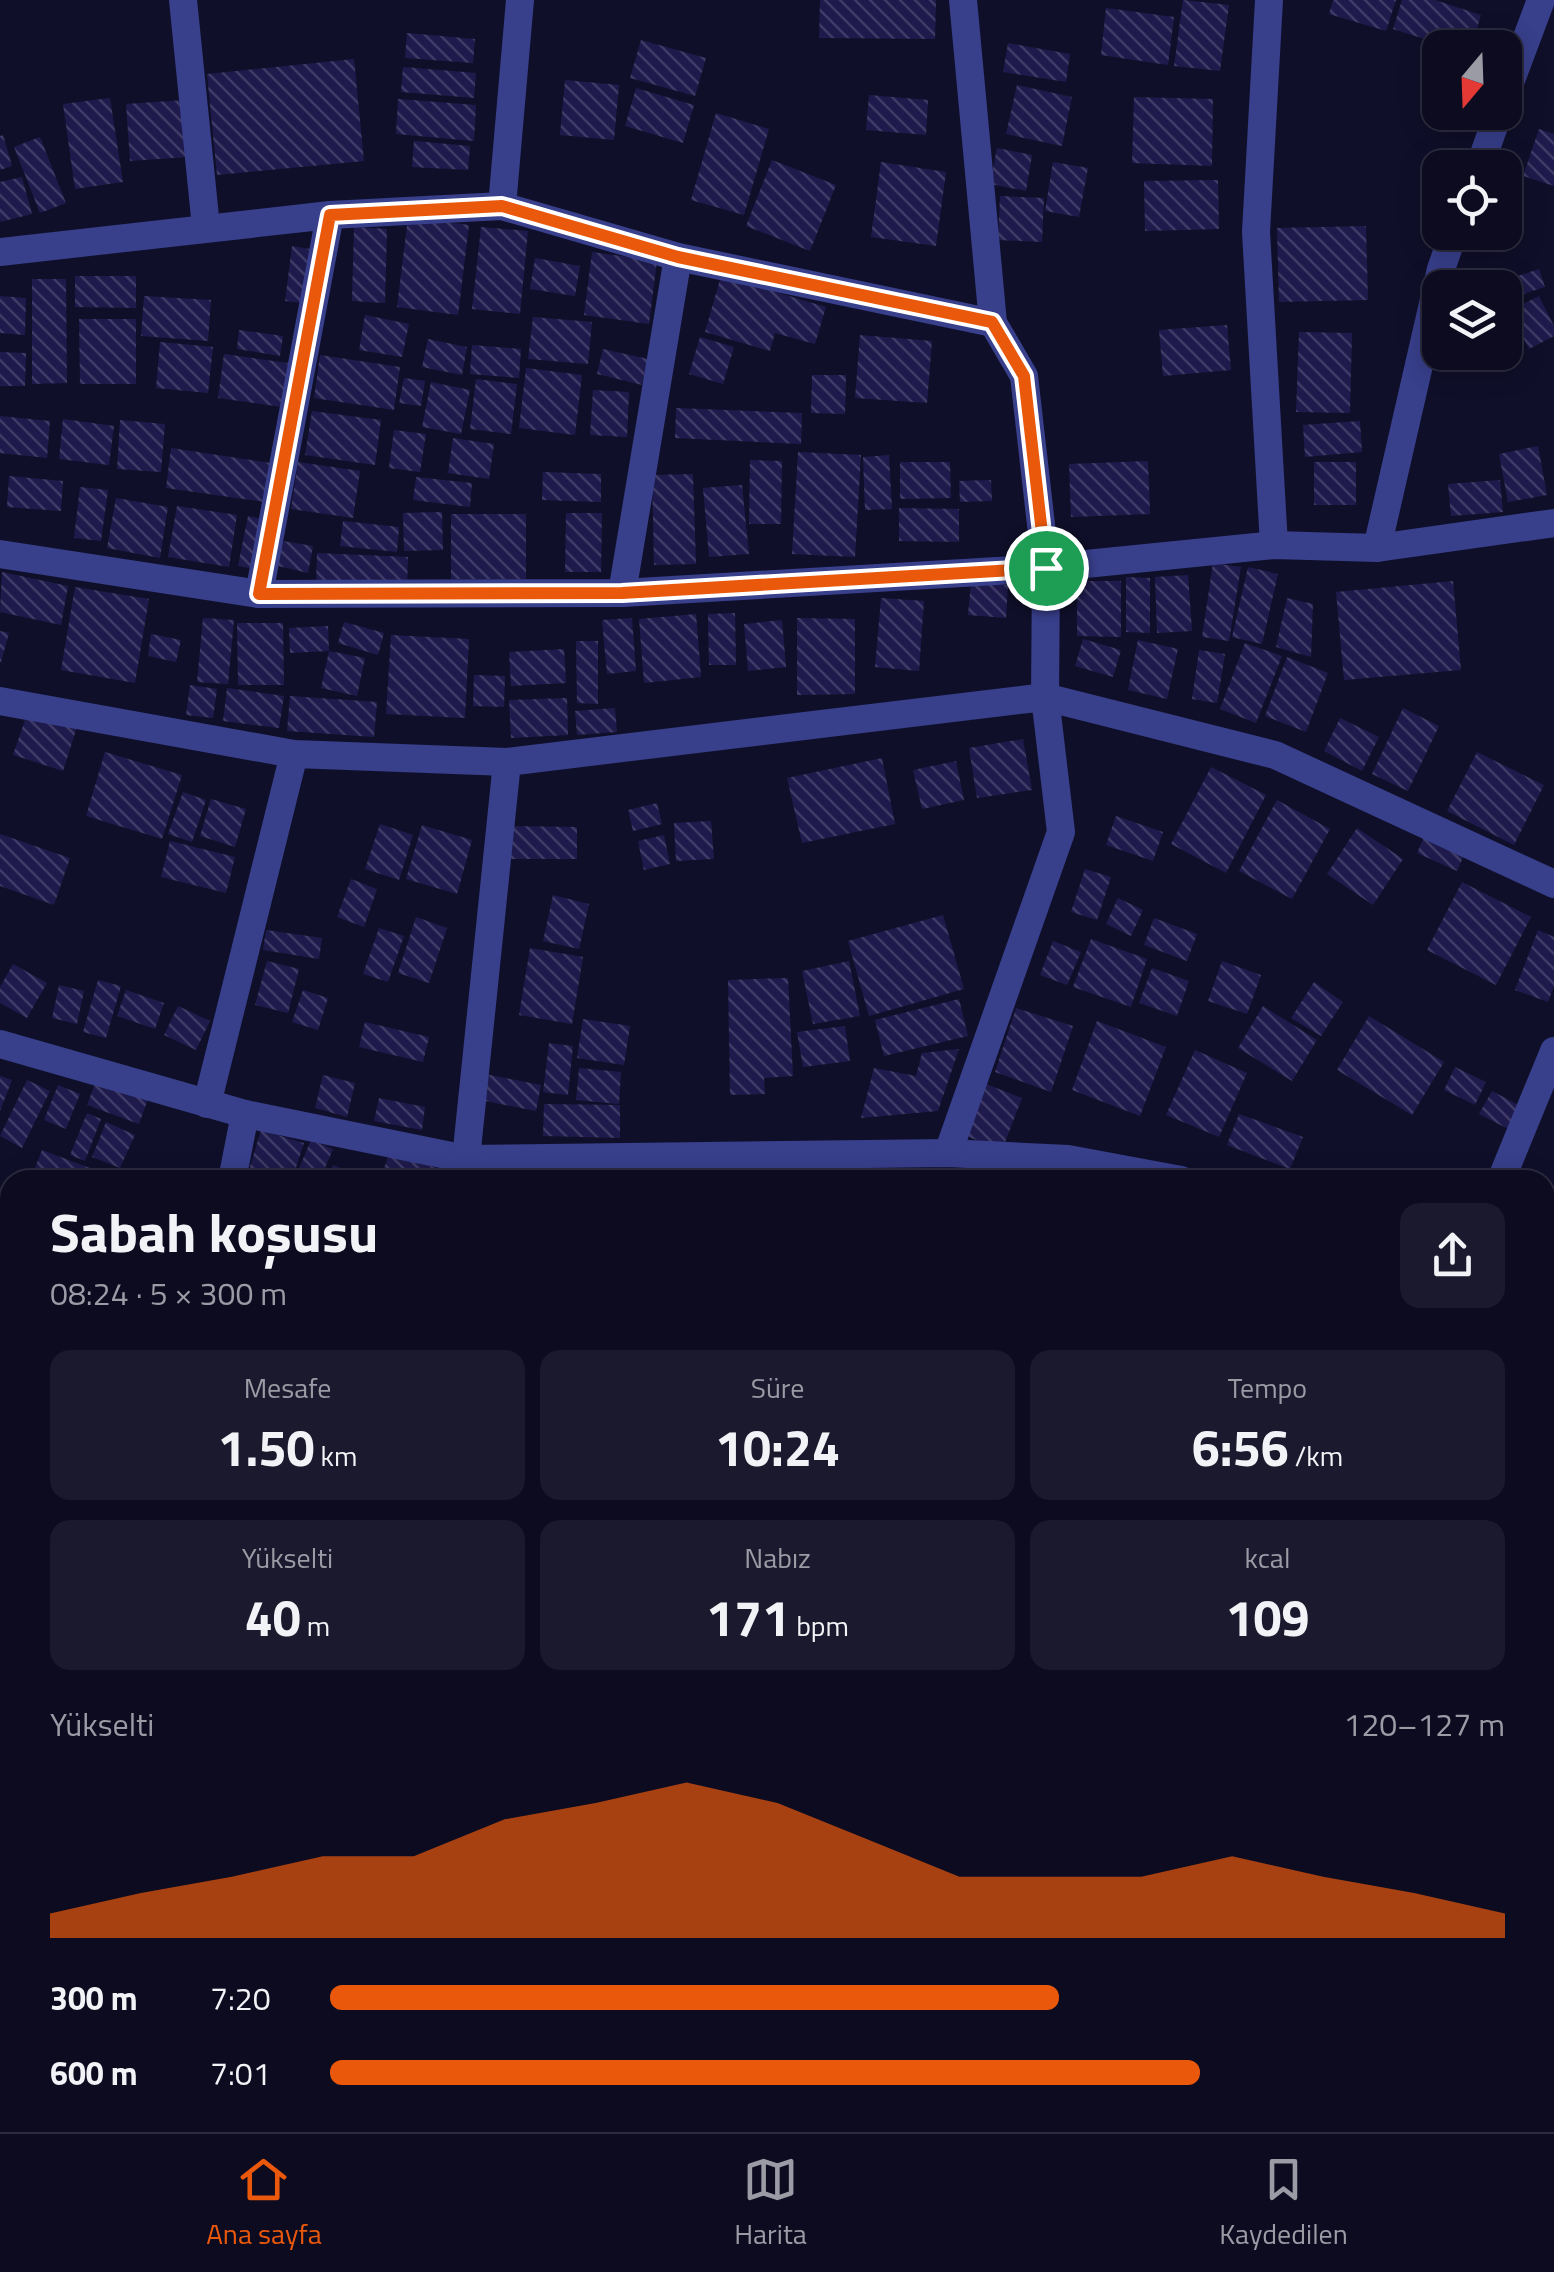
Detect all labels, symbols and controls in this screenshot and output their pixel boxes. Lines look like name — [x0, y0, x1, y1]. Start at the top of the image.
north arrow — [1422, 30, 1522, 130]
map controls — [1422, 30, 1522, 370]
button: locate — [1422, 150, 1522, 250]
button: layers — [1422, 270, 1522, 370]
pin — [1004, 526, 1089, 611]
icon: arrive — [1019, 541, 1074, 596]
text: Sabah koşusu — [50, 1190, 378, 1273]
button: share — [1400, 1203, 1505, 1308]
text: 08:24 · 5 × 300 m — [50, 1269, 287, 1317]
text: Mesafe — [244, 1366, 331, 1409]
text: Süre — [751, 1366, 804, 1409]
text: Tempo — [1228, 1366, 1307, 1409]
text: 1.50 — [218, 1409, 314, 1485]
text: 10:24 — [715, 1409, 840, 1485]
text: 6:56 — [1192, 1409, 1289, 1485]
text: km — [314, 1434, 357, 1477]
text: /km — [1289, 1434, 1343, 1477]
text: Yükselti — [242, 1536, 333, 1579]
text: Nabız — [744, 1536, 811, 1579]
text: kcal — [1245, 1536, 1290, 1579]
text: 40 — [245, 1579, 301, 1655]
text: 171 — [706, 1579, 790, 1655]
text: 109 — [1226, 1579, 1310, 1655]
text: m — [301, 1604, 330, 1647]
text: bpm — [790, 1604, 849, 1647]
text: Yükselti — [50, 1700, 154, 1748]
text: 120–127 m — [1343, 1700, 1505, 1748]
text: 300 m — [50, 1974, 138, 2022]
text: 7:20 — [210, 1974, 271, 2022]
text: 600 m — [50, 2049, 138, 2097]
text: 7:01 — [210, 2049, 271, 2097]
tab: Ana sayfa — [206, 2152, 322, 2255]
tab: Harita — [734, 2152, 807, 2255]
tab: Kaydedilen — [1219, 2152, 1348, 2255]

